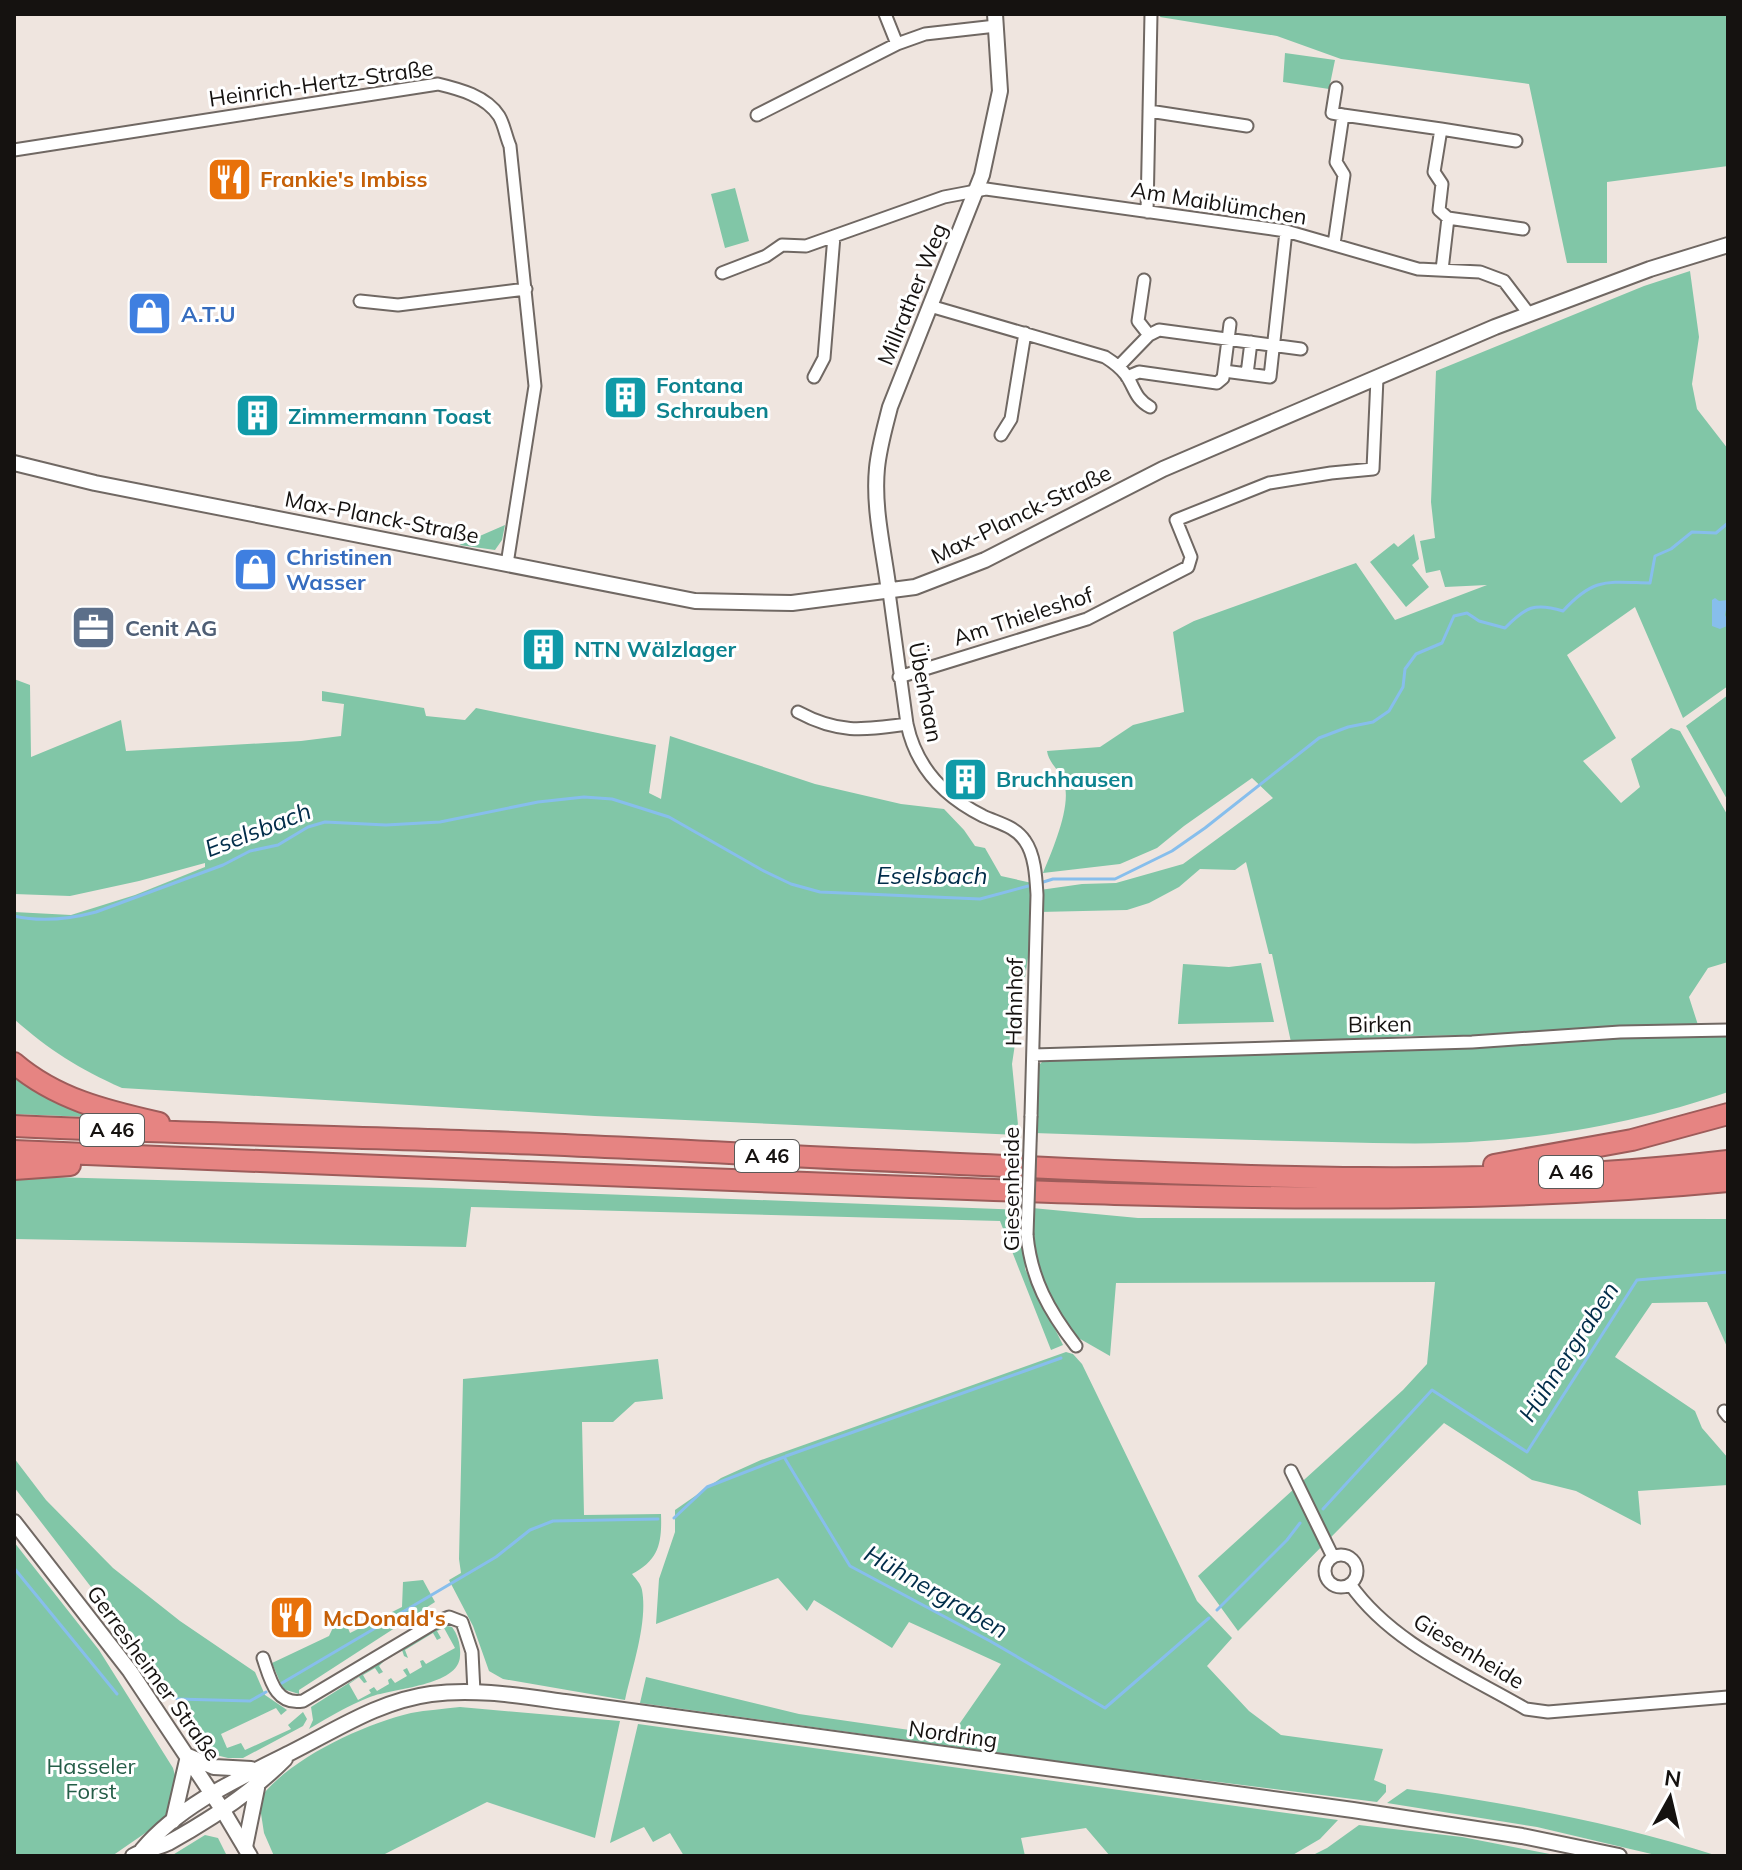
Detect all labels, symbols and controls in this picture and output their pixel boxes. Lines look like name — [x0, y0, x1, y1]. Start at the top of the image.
street label: Heinrich-Hertz-Straße — [207, 53, 435, 113]
restaurant icon: Frankie's Imbiss — [205, 155, 253, 203]
place label: Frankie's Imbiss — [260, 165, 428, 193]
street label: Am Maiblümchen — [1129, 175, 1309, 231]
street label: Millrather Weg — [871, 219, 953, 369]
shop icon: A.T.U — [126, 290, 174, 338]
place label: A.T.U — [181, 300, 235, 328]
place label: Fontana Schrauben — [656, 371, 769, 424]
building icon: Fontana Schrauben — [601, 374, 649, 422]
building icon: Zimmermann Toast — [233, 392, 281, 440]
place label: Zimmermann Toast — [288, 402, 491, 430]
street label: Max-Planck-Straße — [926, 458, 1116, 570]
street label: Max-Planck-Straße — [283, 484, 481, 550]
place label: Christinen Wasser — [286, 543, 392, 596]
shop icon: Christinen Wasser — [231, 546, 279, 594]
street label: Am Thieleshof — [949, 580, 1097, 652]
office icon: Cenit AG — [70, 604, 118, 652]
place label: Cenit AG — [125, 614, 217, 642]
building icon: NTN Wälzlager — [519, 625, 567, 673]
place label: NTN Wälzlager — [574, 635, 737, 663]
street label: Überhaan — [903, 640, 949, 744]
building icon: Bruchhausen — [941, 755, 989, 803]
place label: Bruchhausen — [996, 765, 1134, 793]
water label: Eselsbach — [200, 795, 315, 863]
water label: Eselsbach — [876, 860, 988, 890]
street label: Hahnhof — [999, 957, 1029, 1047]
street label: Birken — [1348, 1009, 1412, 1039]
road number: A 46 — [80, 1114, 144, 1146]
street label: Giesenheide — [997, 1127, 1025, 1251]
road number: A 46 — [735, 1140, 799, 1172]
road number: A 46 — [1539, 1156, 1603, 1188]
water label: Hühnergraben — [1512, 1276, 1625, 1427]
water label: Hühnergraben — [859, 1538, 1014, 1644]
street label: Gerresheimer Straße — [81, 1580, 227, 1766]
restaurant icon: McDonald's — [268, 1594, 316, 1642]
place label: McDonald's — [323, 1604, 446, 1632]
street label: Giesenheide — [1409, 1607, 1529, 1695]
street label: Nordring — [907, 1714, 999, 1754]
park label: Hasseler Forst — [46, 1752, 136, 1805]
north arrow — [1630, 1758, 1710, 1838]
text: N — [1663, 1763, 1683, 1793]

